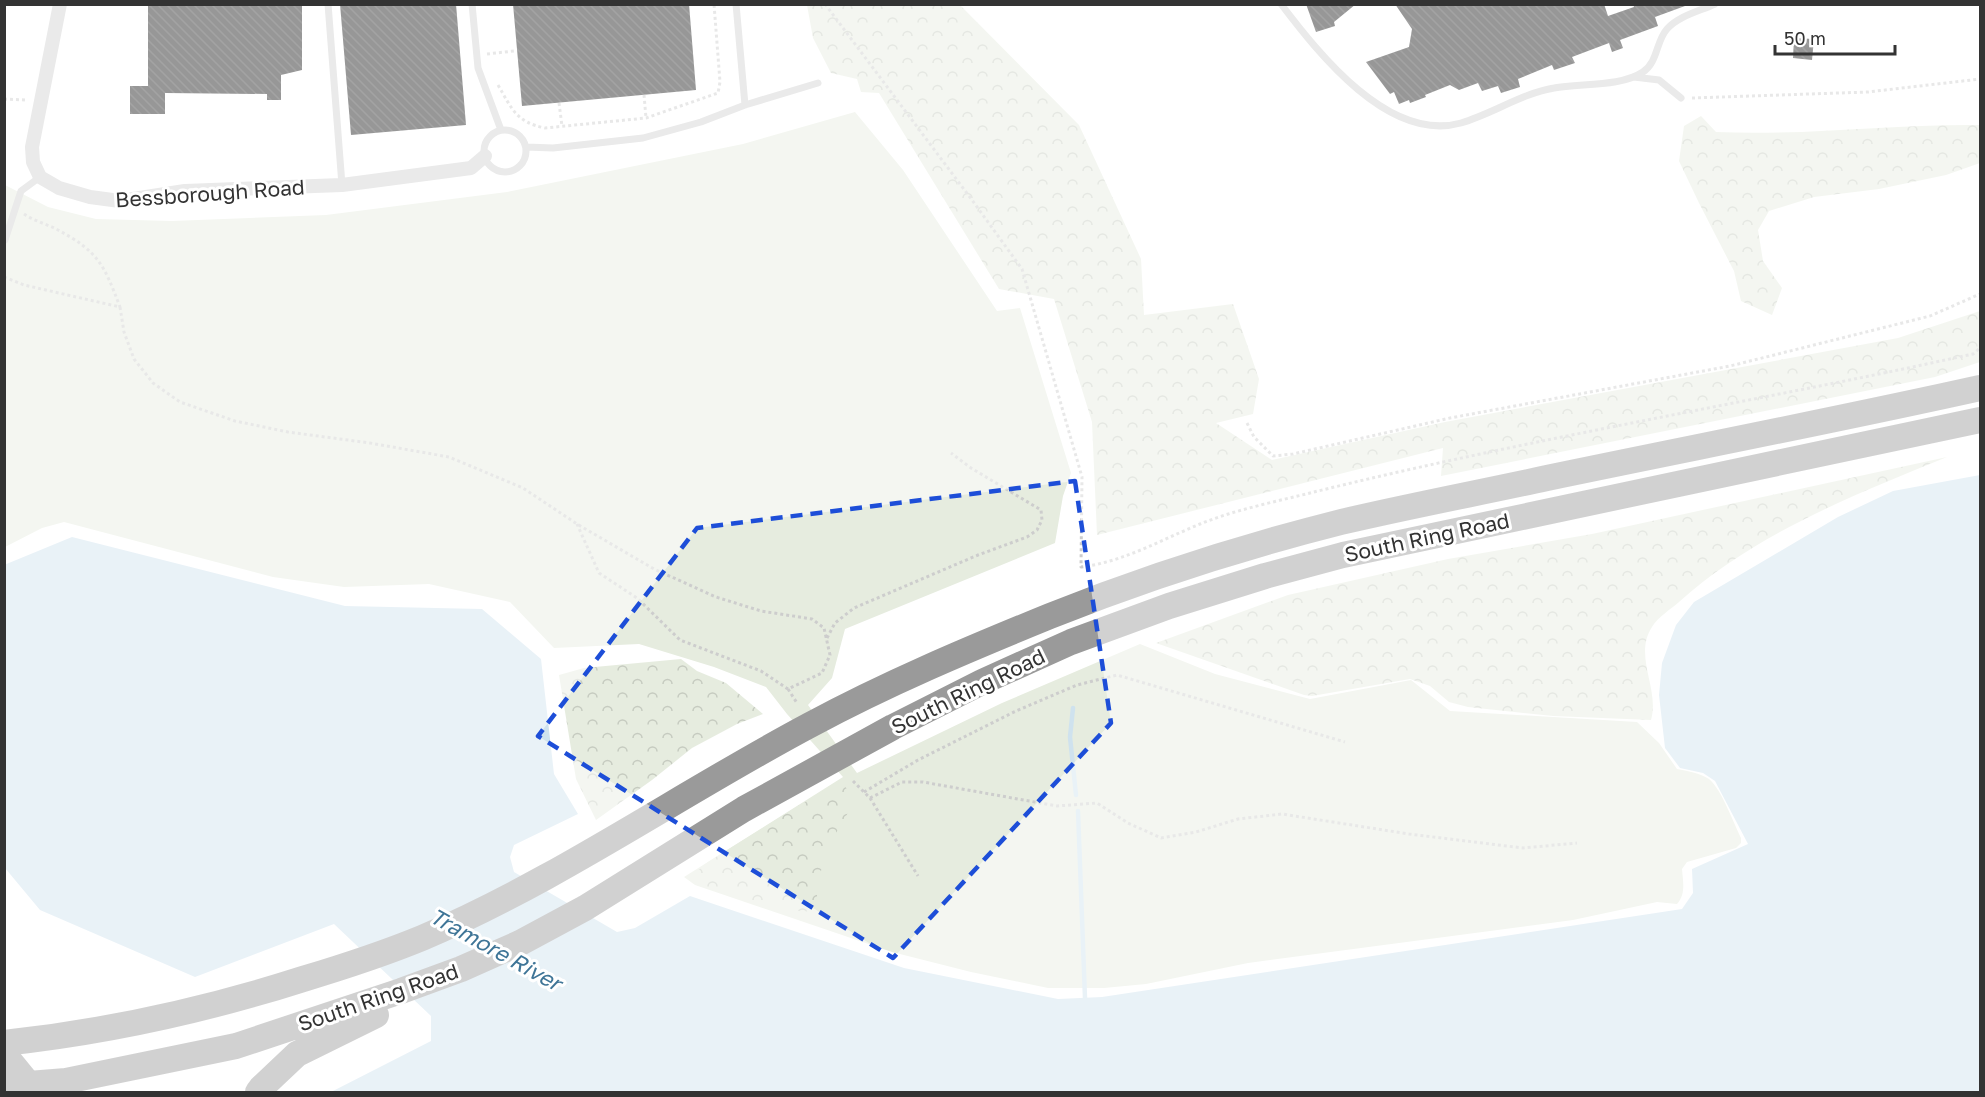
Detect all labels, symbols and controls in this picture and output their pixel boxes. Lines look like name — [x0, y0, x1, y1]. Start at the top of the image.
scale bar — [1775, 18, 1895, 56]
text: 50 m — [1784, 27, 1826, 49]
street label: Bessborough Road — [114, 173, 306, 213]
street label: South Ring Road — [1342, 507, 1512, 567]
street label: South Ring Road — [887, 643, 1049, 739]
water label: Tramore River — [426, 902, 569, 998]
street label: South Ring Road — [294, 957, 462, 1037]

